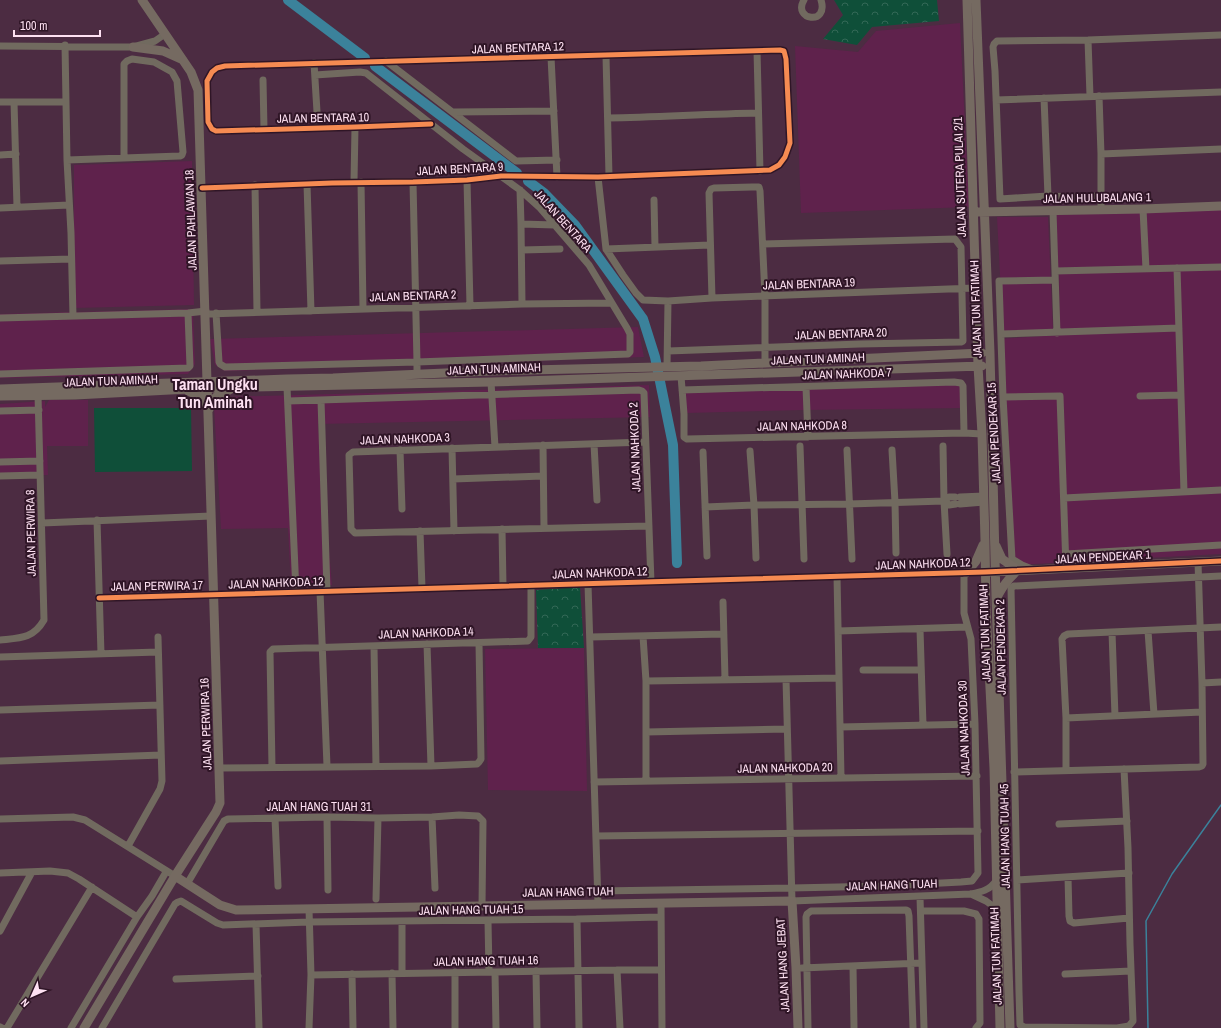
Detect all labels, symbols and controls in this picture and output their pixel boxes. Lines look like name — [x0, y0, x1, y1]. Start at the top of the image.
scale bar — [14, 12, 100, 38]
text: 100 m — [20, 18, 47, 34]
street label: JALAN BENTARA 12 — [472, 38, 564, 58]
street label: JALAN BENTARA 10 — [277, 109, 369, 127]
street label: JALAN SUTERA PULAI 2/1 — [950, 116, 970, 237]
street label: JALAN BENTARA 9 — [416, 159, 504, 179]
street label: JALAN PAHLAWAN 18 — [181, 169, 201, 271]
street label: JALAN BENTARA — [531, 186, 596, 256]
street label: JALAN HULUBALANG 1 — [1043, 189, 1152, 207]
street label: JALAN TUN FATIMAH — [966, 260, 986, 358]
street label: JALAN BENTARA 19 — [763, 274, 855, 294]
street label: JALAN BENTARA 2 — [369, 286, 457, 306]
street label: JALAN BENTARA 20 — [795, 324, 887, 344]
street label: JALAN TUN AMINAH — [771, 349, 865, 369]
street label: JALAN TUN AMINAH — [447, 359, 541, 379]
street label: JALAN NAHKODA 7 — [802, 364, 893, 384]
street label: JALAN TUN AMINAH — [64, 371, 158, 391]
district label: Taman Ungku Tun Aminah — [172, 373, 258, 413]
street label: JALAN PENDEKAR 15 — [983, 382, 1005, 484]
street label: JALAN NAHKODA 2 — [625, 402, 645, 492]
street label: JALAN NAHKODA 8 — [757, 417, 847, 435]
street label: JALAN NAHKODA 3 — [360, 429, 450, 449]
street label: JALAN PERWIRA 8 — [22, 489, 40, 577]
street label: JALAN PENDEKAR 1 — [1055, 546, 1152, 567]
street label: JALAN NAHKODA 12 — [875, 554, 971, 574]
street label: JALAN NAHKODA 12 — [552, 563, 648, 583]
street label: JALAN NAHKODA 12 — [228, 573, 324, 593]
street label: JALAN PERWIRA 17 — [111, 577, 204, 595]
street label: JALAN TUN FATIMAH — [975, 584, 995, 682]
street label: JALAN PENDEKAR 2 — [992, 599, 1010, 695]
street label: JALAN NAHKODA 14 — [378, 623, 474, 643]
street label: JALAN PERWIRA 16 — [196, 678, 216, 770]
street label: JALAN NAHKODA 30 — [954, 680, 974, 776]
street label: JALAN NAHKODA 20 — [737, 759, 833, 777]
street label: JALAN HANG TUAH 45 — [996, 783, 1014, 889]
street label: JALAN HANG TUAH 31 — [267, 799, 372, 815]
street label: JALAN HANG TUAH — [846, 875, 938, 895]
street label: JALAN HANG TUAH — [522, 883, 614, 901]
street label: JALAN HANG TUAH 15 — [418, 901, 524, 919]
street label: JALAN TUN FATIMAH — [986, 907, 1006, 1005]
street label: JALAN HANG JEBAT — [773, 917, 793, 1013]
street label: JALAN HANG TUAH 16 — [433, 952, 539, 970]
north arrow — [12, 976, 52, 1016]
text: N — [18, 996, 32, 1010]

